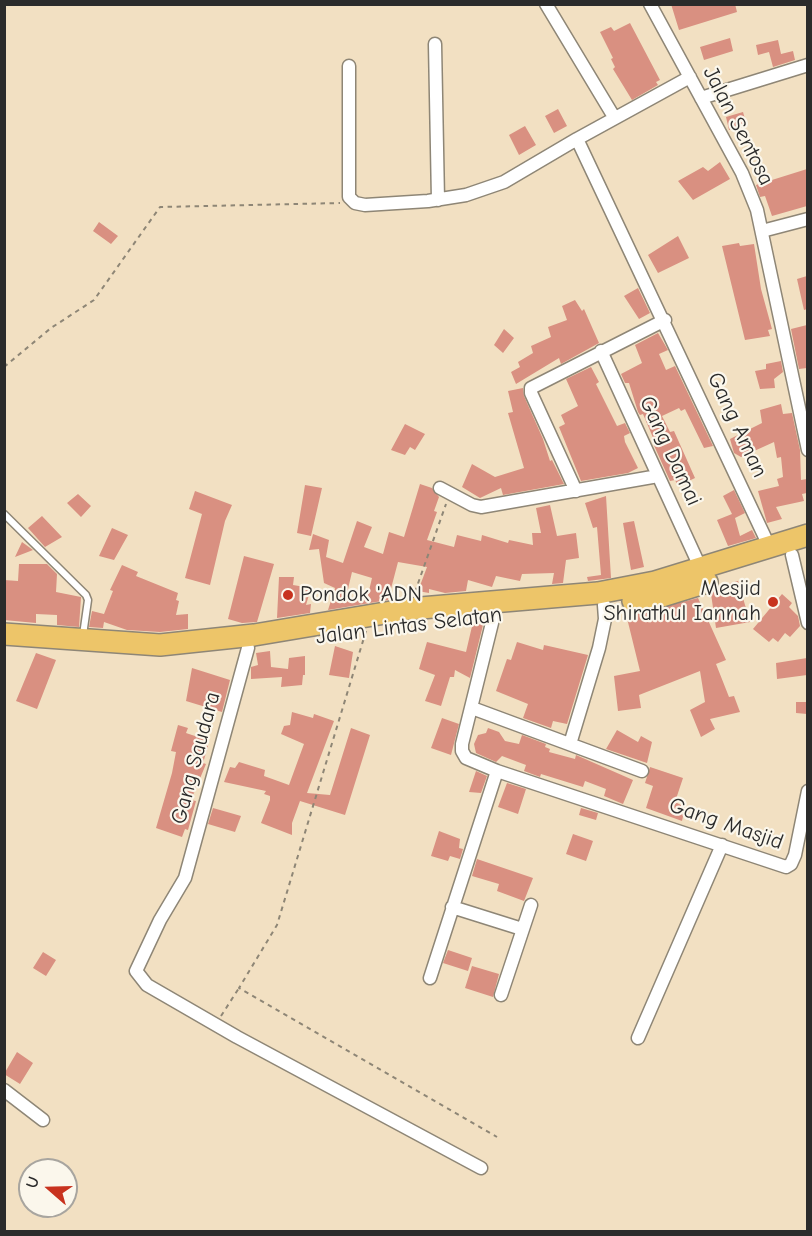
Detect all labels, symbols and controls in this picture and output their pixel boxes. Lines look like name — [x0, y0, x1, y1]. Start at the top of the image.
street label: Jalan Sentosa — [697, 62, 779, 190]
street label: Gang Aman — [701, 368, 773, 482]
street label: Gang Damai — [633, 392, 707, 510]
place label: Mesjid Shirathul Iannah — [603, 576, 761, 628]
place label: Pondok 'ADN — [300, 582, 422, 608]
marker: Pondok 'ADN — [281, 588, 295, 602]
marker: Mesjid Shirathul Iannah — [766, 595, 780, 609]
street label: Jalan Lintas Selatan — [314, 601, 504, 651]
street label: Gang Saudara — [166, 689, 226, 827]
street label: Gang Masjid — [665, 792, 787, 856]
north arrow — [18, 1158, 78, 1218]
text: U — [23, 1174, 43, 1191]

